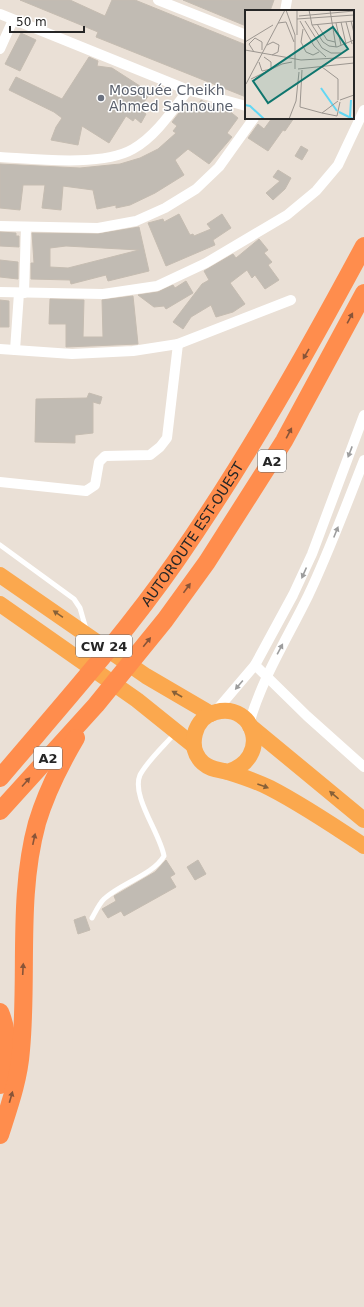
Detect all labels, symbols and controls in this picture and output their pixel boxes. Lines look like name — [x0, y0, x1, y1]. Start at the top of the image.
scale bar — [10, 8, 84, 34]
inset map — [245, 10, 354, 119]
text: 50 m — [16, 15, 47, 29]
place label: Mosquée Cheikh Ahmed Sahnoune — [109, 82, 233, 114]
marker: Mosquée Cheikh Ahmed Sahnoune — [96, 93, 106, 103]
one-way arrow — [347, 312, 354, 324]
one-way arrow — [302, 348, 309, 360]
one-way arrow — [286, 427, 292, 439]
one-way arrow — [347, 446, 353, 458]
road number: A2 — [258, 450, 286, 472]
street label: AUTOROUTE EST-OUEST — [138, 459, 247, 609]
one-way arrow — [333, 525, 339, 537]
one-way arrow — [301, 567, 307, 579]
one-way arrow — [183, 583, 191, 594]
one-way arrow — [52, 610, 63, 618]
road number: CW 24 — [76, 635, 132, 657]
one-way arrow — [143, 637, 151, 647]
one-way arrow — [277, 644, 284, 655]
one-way arrow — [234, 680, 243, 690]
one-way arrow — [171, 690, 183, 697]
road number: A2 — [34, 747, 62, 769]
one-way arrow — [21, 777, 31, 787]
one-way arrow — [257, 783, 269, 789]
one-way arrow — [329, 791, 339, 800]
one-way arrow — [32, 833, 38, 845]
one-way arrow — [20, 963, 27, 975]
one-way arrow — [8, 1091, 14, 1103]

